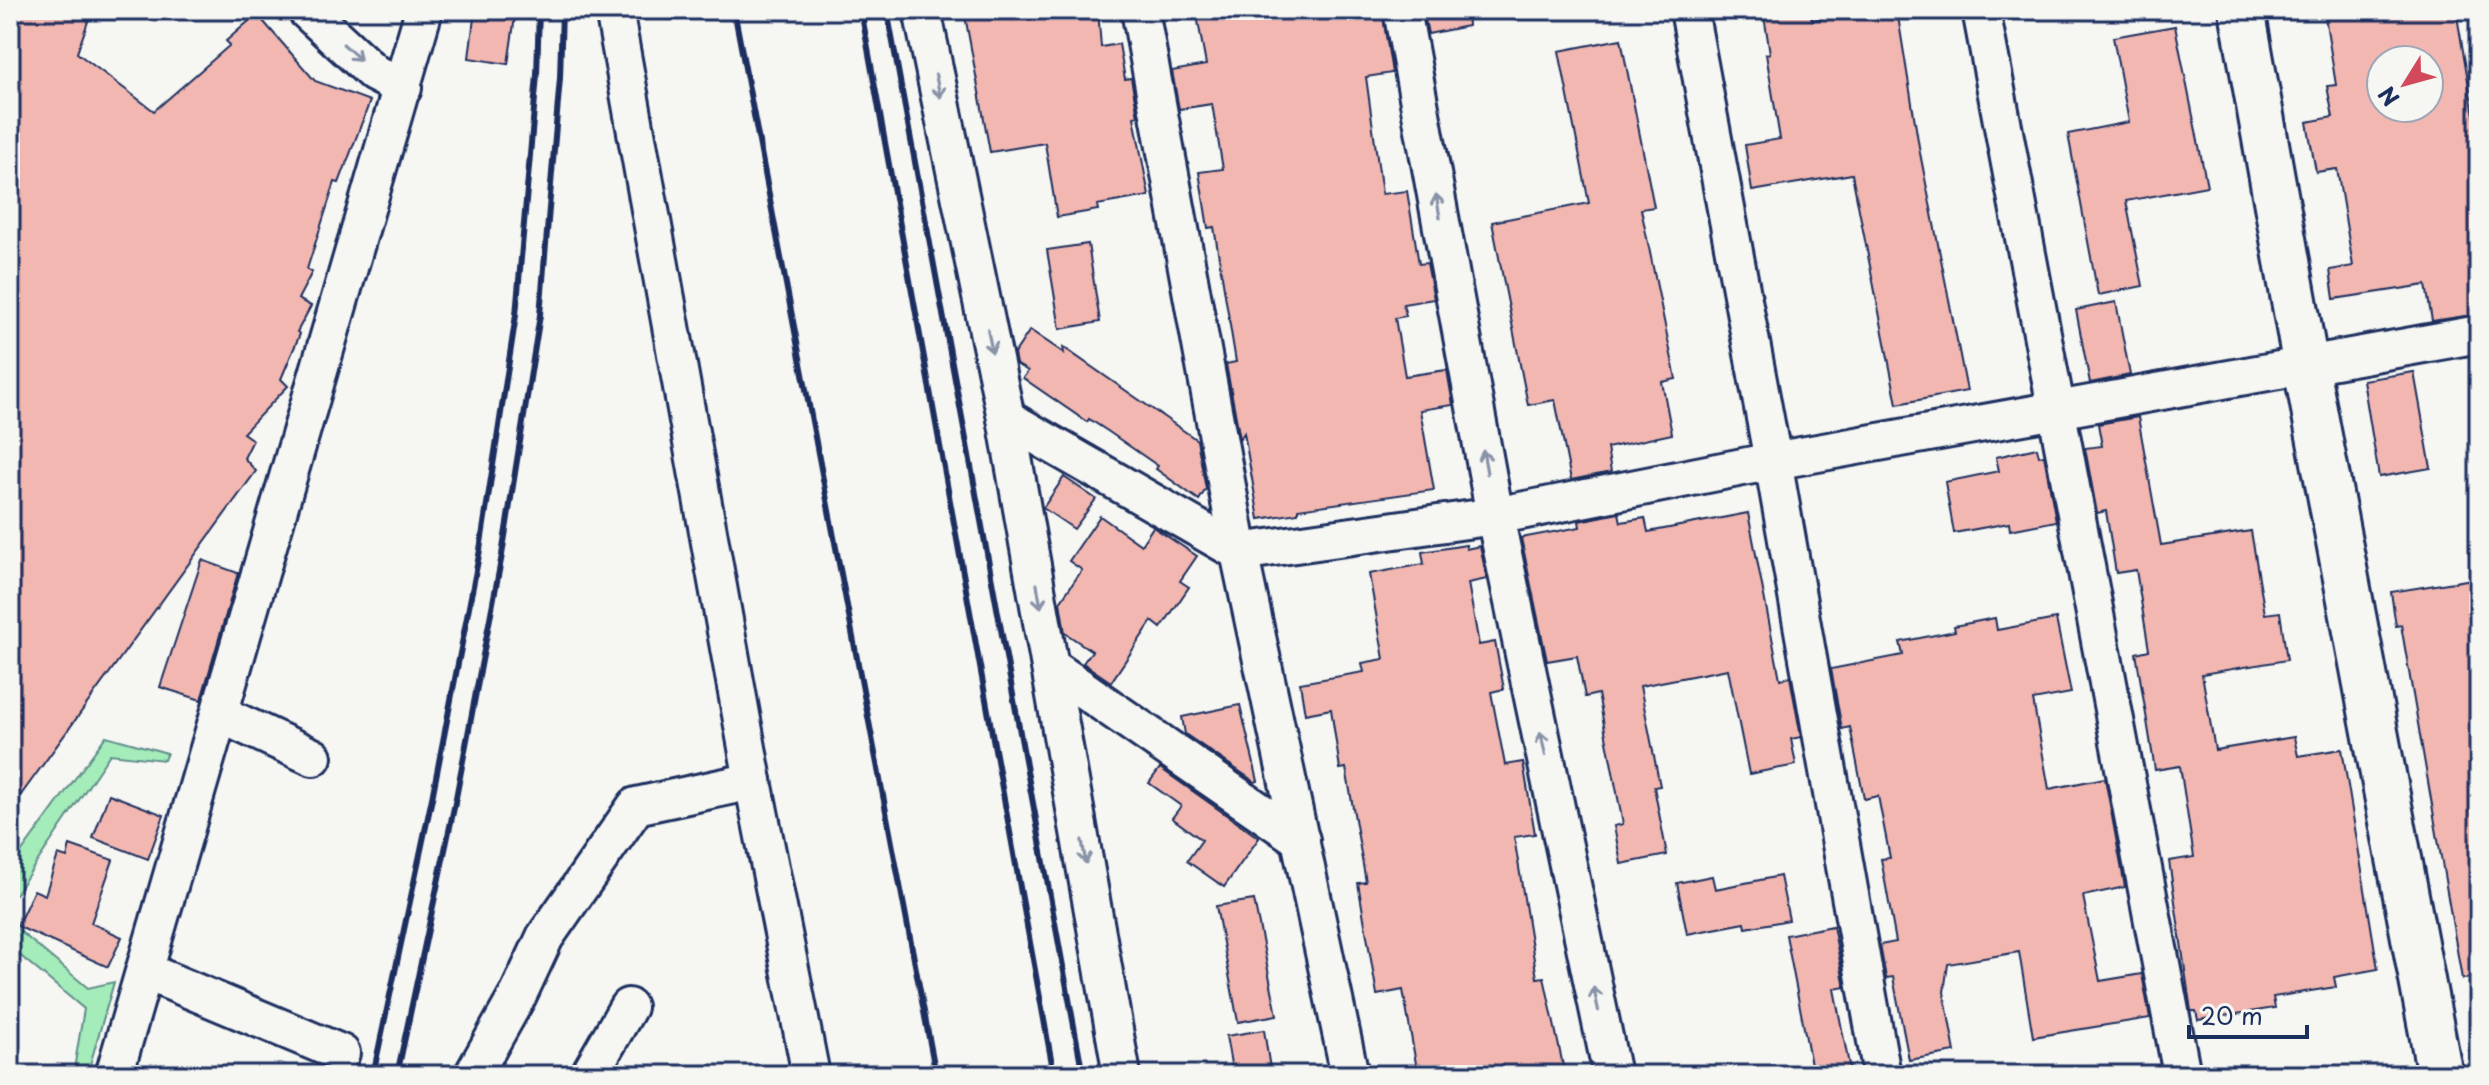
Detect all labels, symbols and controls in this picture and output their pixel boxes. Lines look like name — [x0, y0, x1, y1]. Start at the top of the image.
one-way arrow — [342, 43, 362, 62]
north arrow — [2365, 44, 2445, 124]
one-way arrow — [931, 73, 946, 99]
text: N — [2369, 80, 2406, 114]
one-way arrow — [1430, 194, 1445, 219]
one-way arrow — [983, 328, 998, 353]
one-way arrow — [1477, 450, 1492, 475]
one-way arrow — [1032, 583, 1047, 609]
one-way arrow — [1534, 732, 1549, 757]
one-way arrow — [1077, 839, 1092, 865]
one-way arrow — [1588, 986, 1603, 1012]
scale bar — [2189, 989, 2307, 1039]
text: 20 m — [2201, 997, 2263, 1033]

